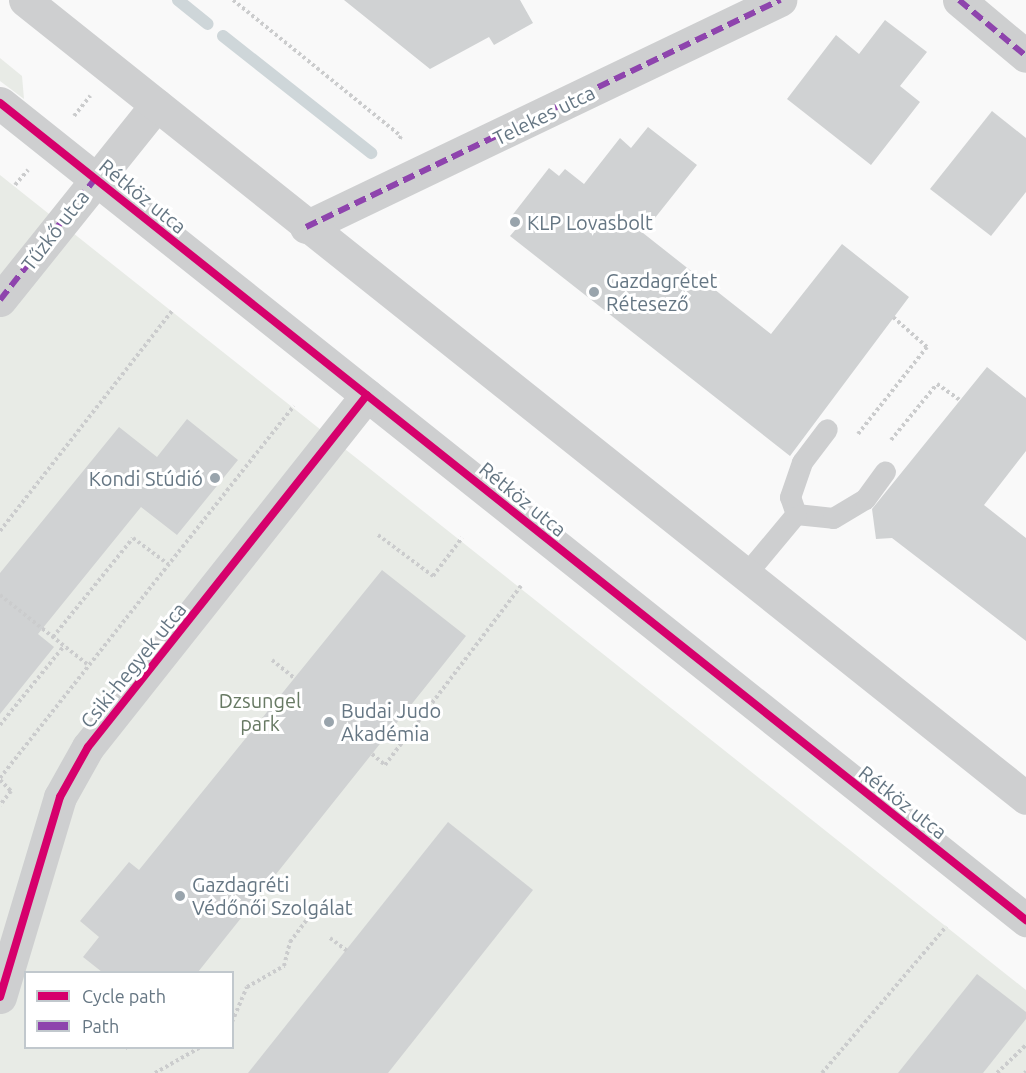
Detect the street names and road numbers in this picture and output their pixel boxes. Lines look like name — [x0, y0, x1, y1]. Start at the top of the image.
street label: Telekes utca — [489, 80, 599, 150]
street label: Rétköz utca — [95, 154, 191, 238]
street label: Tűzkő utca — [16, 185, 94, 275]
street label: Rétköz utca — [475, 457, 571, 541]
street label: Csiki-hegyek utca — [75, 597, 191, 733]
street label: Rétköz utca — [854, 760, 952, 844]

